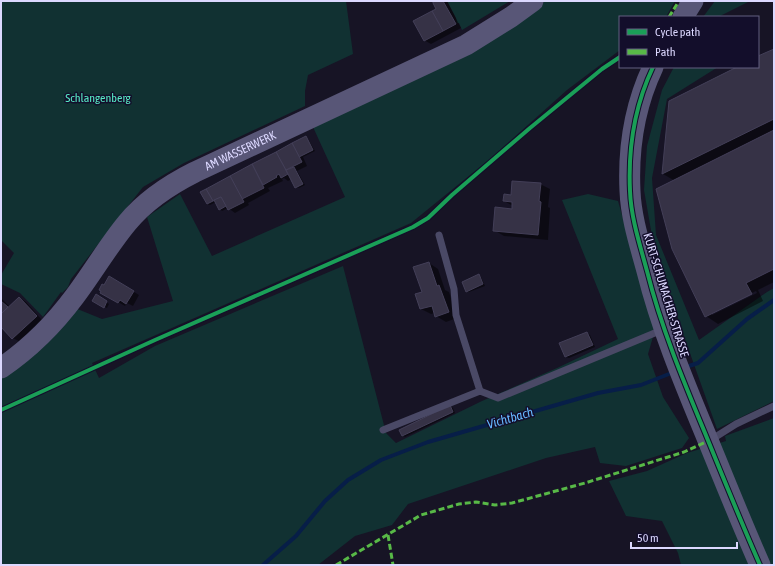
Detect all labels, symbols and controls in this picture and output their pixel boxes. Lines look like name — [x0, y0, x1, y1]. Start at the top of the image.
legend — [619, 16, 759, 68]
text: Cycle path — [655, 25, 700, 39]
text: Path — [655, 45, 676, 59]
park label: Schlangenberg — [65, 91, 132, 105]
street label: AM WASSERWERK — [203, 128, 278, 173]
street label: KURT-SCHUMACHER-STRASSE — [640, 231, 692, 359]
water label: Vichtbach — [485, 404, 536, 432]
scale bar — [631, 524, 737, 550]
text: 50 m — [637, 531, 659, 545]

